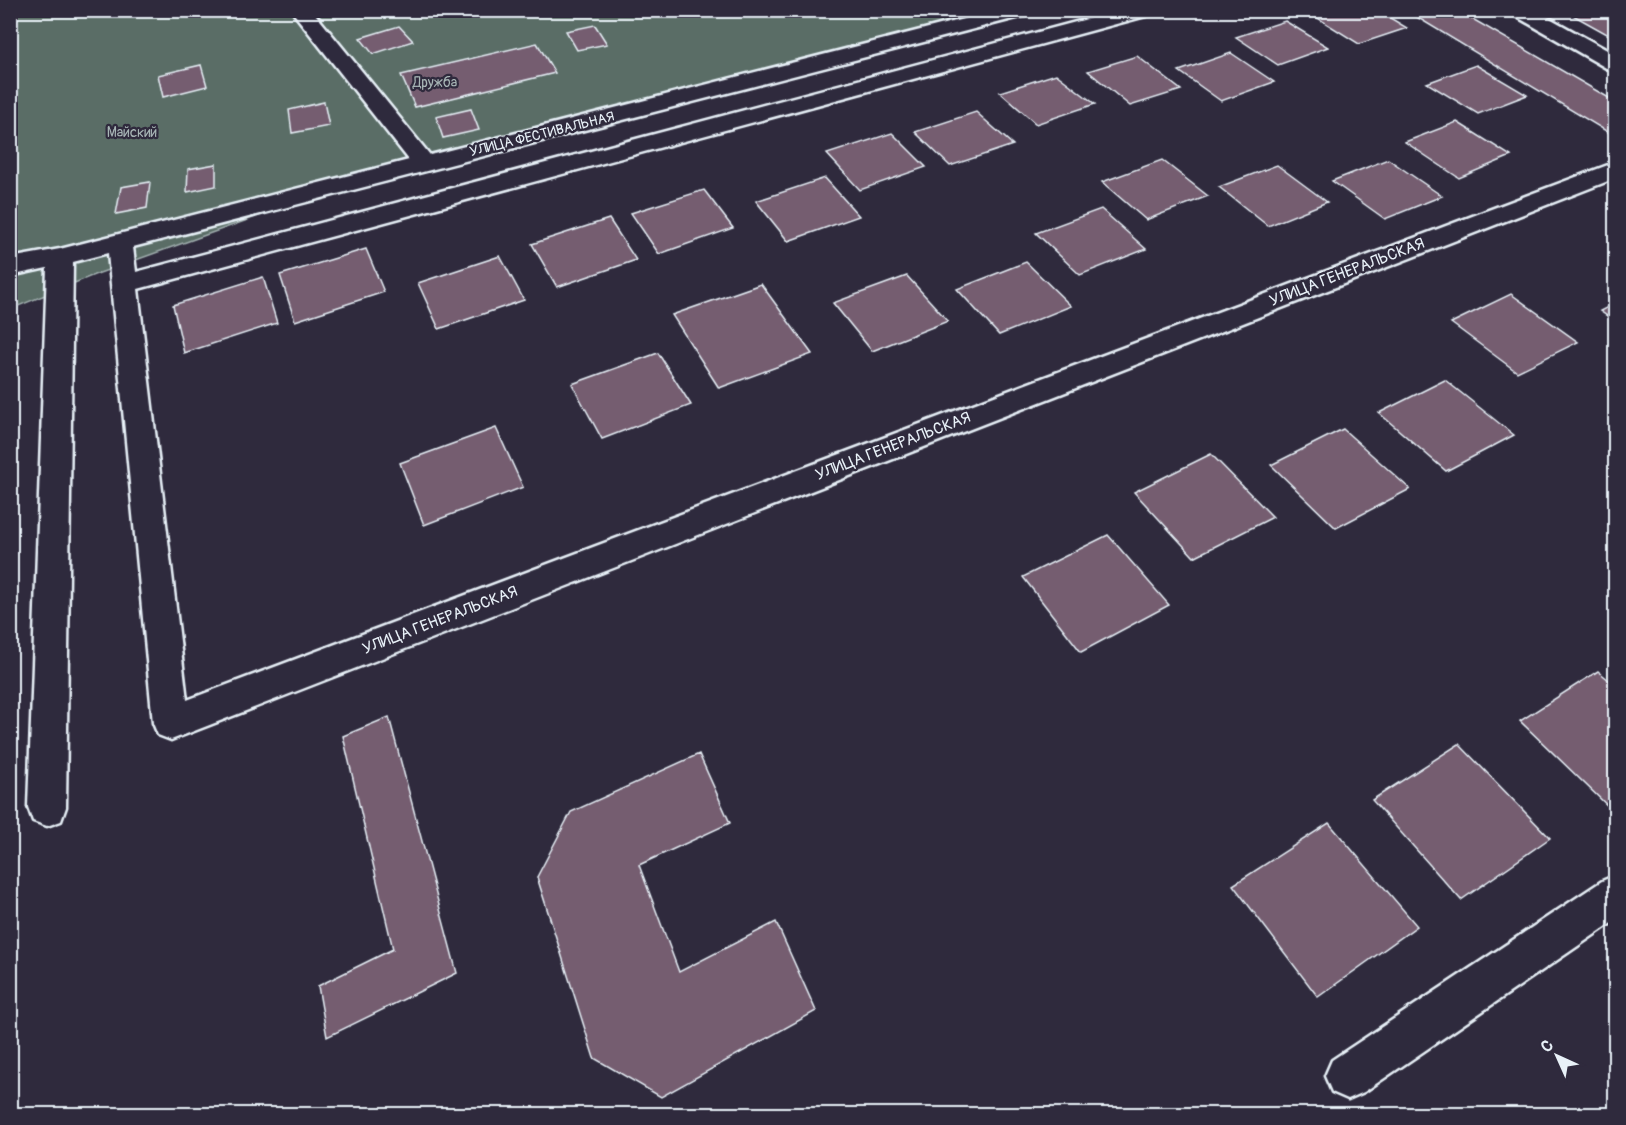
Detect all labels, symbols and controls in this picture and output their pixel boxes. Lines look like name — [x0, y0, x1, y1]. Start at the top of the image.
park label: Дружба — [412, 74, 457, 91]
street label: УЛИЦА ФЕСТИВАЛЬНАЯ — [468, 108, 616, 160]
park label: Майский — [107, 124, 157, 141]
street label: УЛИЦА ГЕНЕРАЛЬСКАЯ — [1267, 233, 1427, 311]
street label: УЛИЦА ГЕНЕРАЛЬСКАЯ — [813, 407, 973, 485]
street label: УЛИЦА ГЕНЕРАЛЬСКАЯ — [360, 581, 520, 659]
north arrow — [1527, 1026, 1587, 1086]
text: С — [1537, 1035, 1558, 1057]

